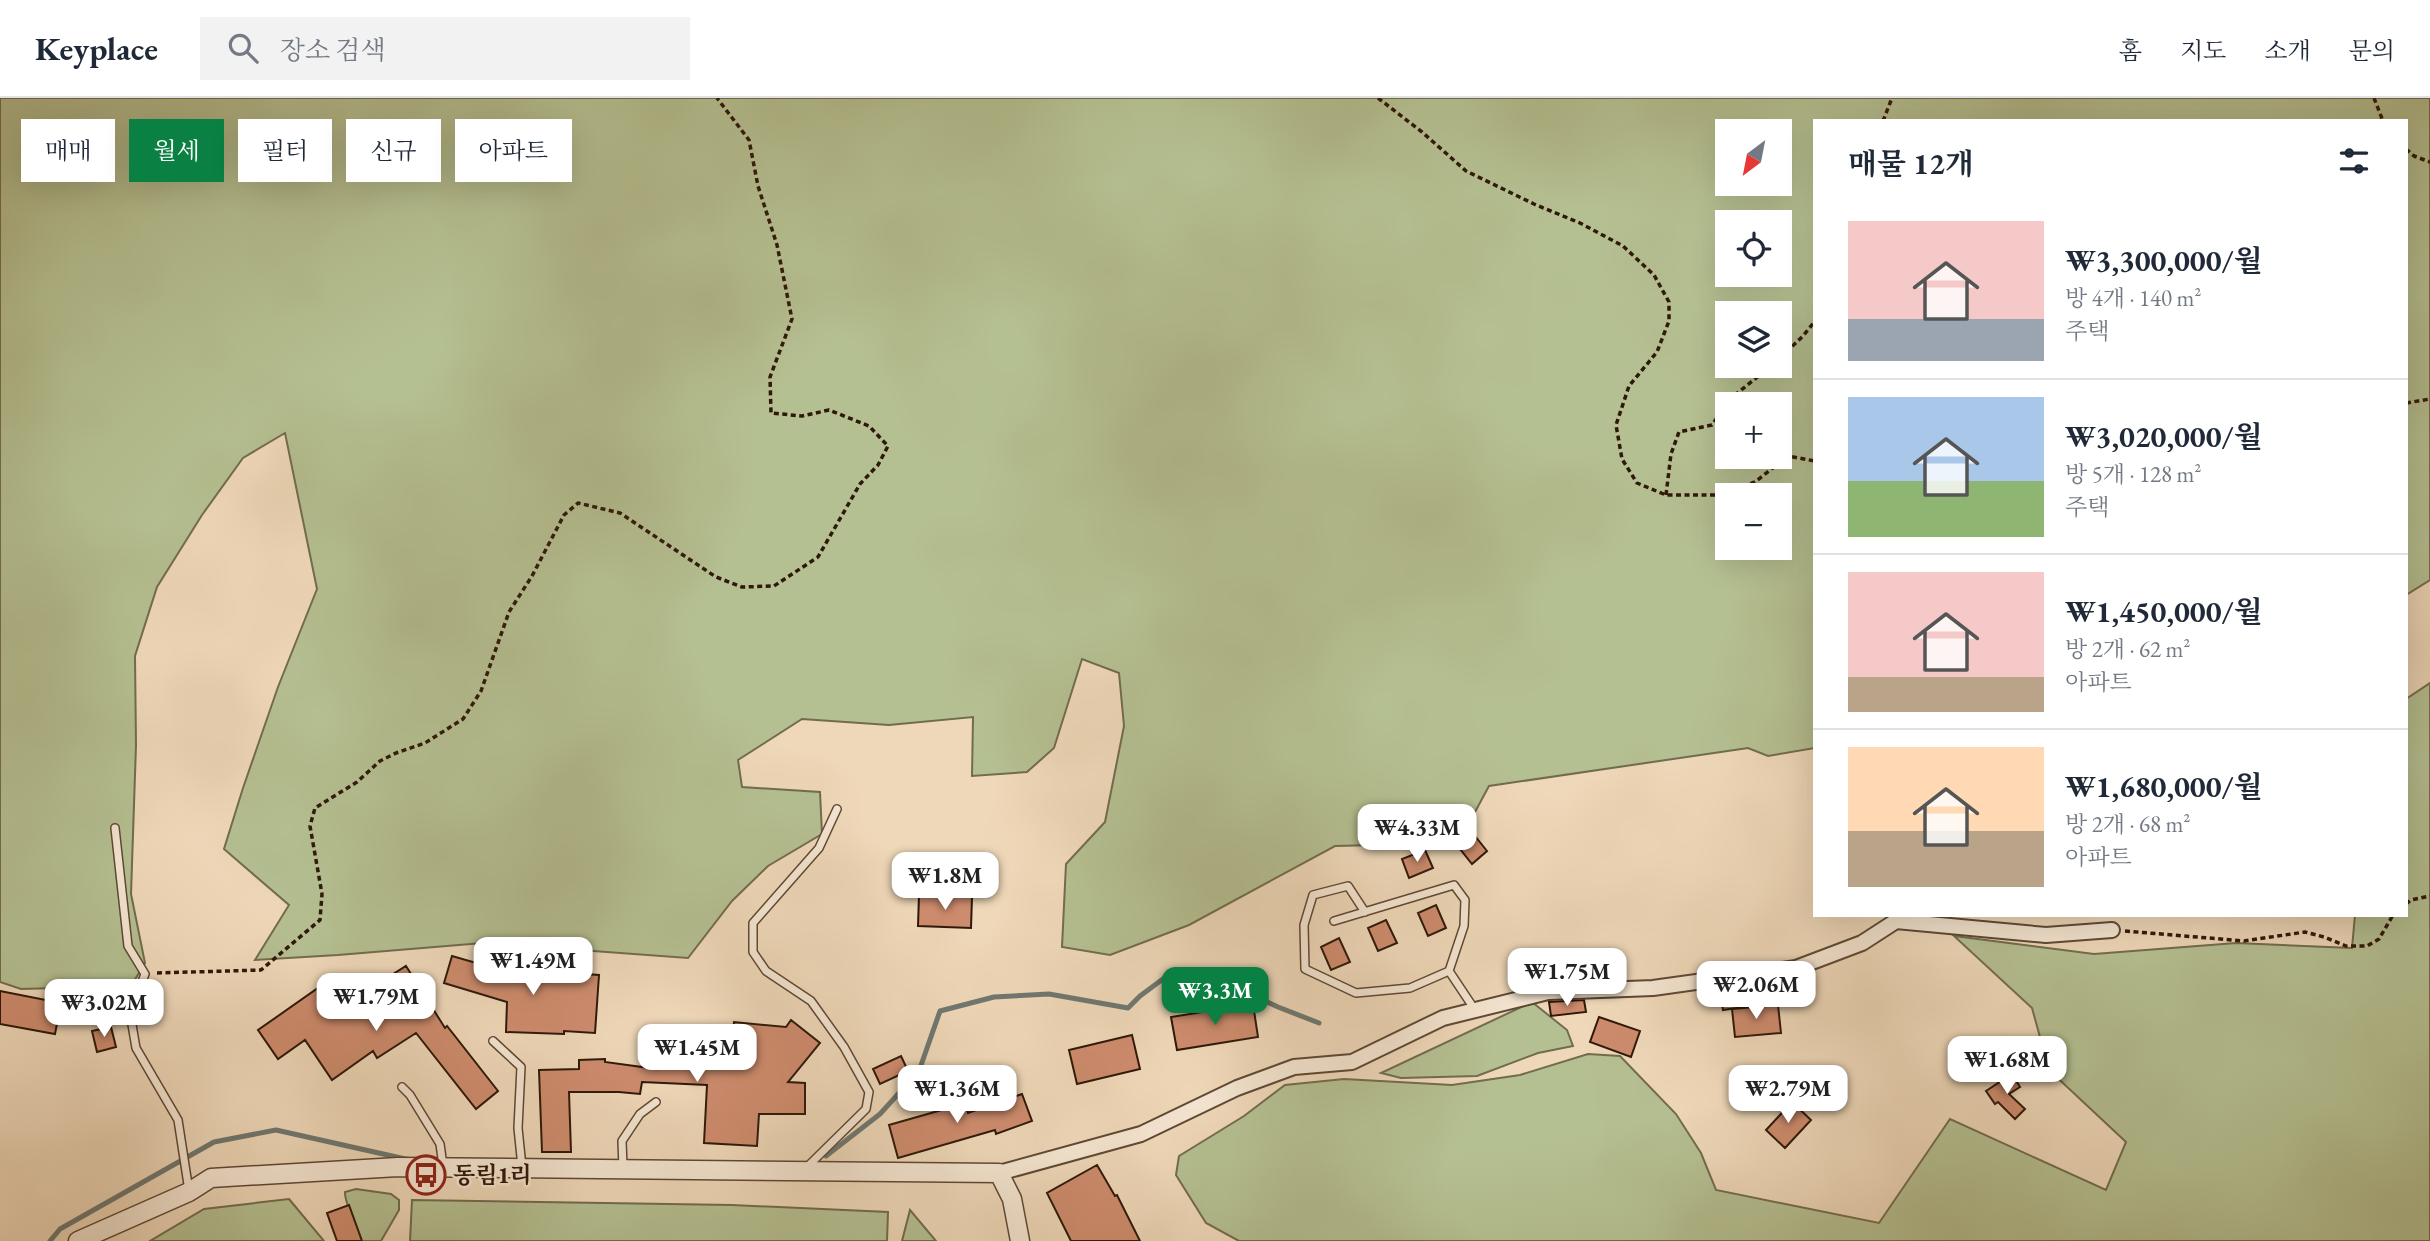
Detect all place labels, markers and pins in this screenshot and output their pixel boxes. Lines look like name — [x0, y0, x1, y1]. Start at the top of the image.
pin: ₩4.33M — [1360, 804, 1474, 864]
pin: ₩1.8M — [896, 852, 994, 912]
pin: ₩1.49M — [476, 937, 590, 997]
pin: ₩1.75M — [1510, 948, 1624, 1008]
pin: ₩2.06M — [1699, 962, 1813, 1021]
pin: ₩3.3M — [1166, 968, 1264, 1027]
pin: ₩1.79M — [319, 974, 433, 1033]
pin: ₩3.02M — [47, 979, 161, 1039]
pin: ₩1.45M — [640, 1024, 754, 1084]
pin: ₩1.68M — [1950, 1037, 2064, 1096]
pin: ₩1.36M — [900, 1066, 1014, 1125]
pin: ₩2.79M — [1731, 1066, 1845, 1125]
bus stop icon: 동림1리 — [405, 1154, 447, 1196]
place label: 동림1리 — [453, 1160, 532, 1190]

